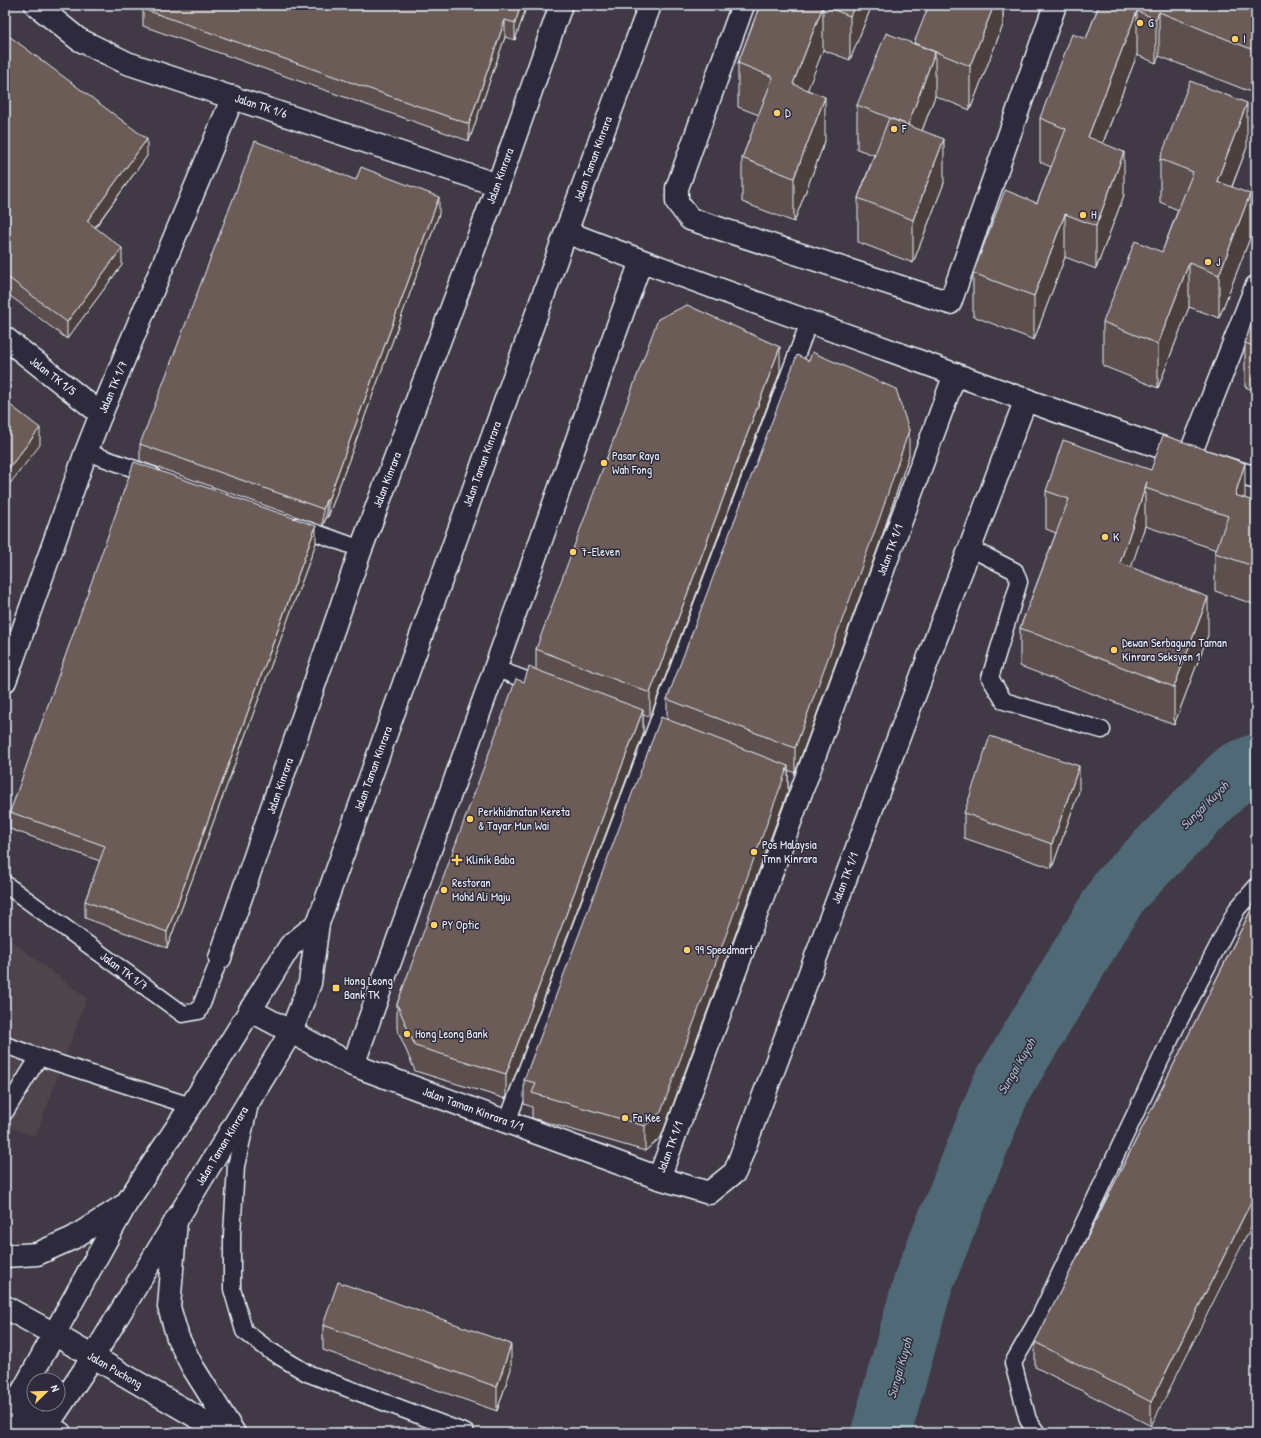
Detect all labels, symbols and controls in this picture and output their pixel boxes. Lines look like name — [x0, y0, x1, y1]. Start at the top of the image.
place label: G — [1148, 14, 1154, 31]
marker: G — [1135, 18, 1145, 28]
place label: I — [1243, 30, 1246, 47]
marker: I — [1230, 34, 1240, 44]
street label: Jalan TK 1/6 — [233, 89, 290, 122]
place label: D — [785, 104, 791, 121]
marker: D — [772, 108, 782, 118]
street label: Jalan Taman Kinrara — [569, 114, 616, 204]
place label: F — [901, 120, 907, 137]
marker: F — [889, 124, 899, 134]
street label: Jalan Kinrara — [482, 145, 518, 206]
place label: H — [1091, 206, 1097, 223]
marker: H — [1078, 210, 1088, 220]
place label: J — [1216, 253, 1221, 270]
marker: J — [1203, 257, 1213, 267]
street label: Jalan TK 1/5 — [27, 352, 80, 399]
street label: Jalan TK 1/7 — [94, 358, 131, 416]
street label: Jalan Taman Kinrara — [458, 419, 505, 509]
place label: Pasar Raya Wah Fong — [612, 447, 659, 478]
street label: Jalan Kinrara — [368, 449, 405, 510]
marker: Pasar Raya Wah Fong — [599, 458, 609, 468]
street label: Jalan TK 1/1 — [872, 522, 907, 578]
place label: K — [1113, 528, 1120, 545]
marker: K — [1100, 532, 1110, 542]
place label: 7-Eleven — [581, 543, 620, 560]
marker: 7-Eleven — [568, 547, 578, 557]
place label: Dewan Serbaguna Taman Kinrara Seksyen 1 — [1122, 634, 1227, 665]
marker: Dewan Serbaguna Taman Kinrara Seksyen 1 — [1109, 645, 1119, 655]
street label: Jalan Taman Kinrara — [349, 724, 396, 814]
street label: Jalan Kinrara — [262, 755, 297, 816]
water label: Sungai Kuyoh — [1176, 776, 1234, 834]
place label: Perkhidmatan Kereta & Tayar Mun Wai — [478, 803, 570, 834]
marker: Perkhidmatan Kereta & Tayar Mun Wai — [465, 814, 475, 824]
place label: Pos Malaysia Tmn Kinrara — [762, 836, 817, 867]
marker: Pos Malaysia Tmn Kinrara — [749, 847, 759, 857]
street label: Jalan TK 1/1 — [827, 850, 862, 906]
place label: Klinik Baba — [466, 851, 515, 868]
marker: Klinik Baba — [451, 854, 463, 866]
place label: Restoran Mohd Ali Maju — [452, 874, 511, 905]
marker: Restoran Mohd Ali Maju — [439, 885, 449, 895]
place label: PY Optic — [442, 916, 479, 933]
marker: PY Optic — [429, 920, 439, 930]
place label: 99 Speedmart — [695, 941, 754, 958]
marker: 99 Speedmart — [682, 945, 692, 955]
street label: Jalan TK 1/7 — [97, 947, 152, 994]
place label: Hong Leong Bank TK — [344, 972, 393, 1003]
marker: Hong Leong Bank TK — [331, 983, 341, 993]
place label: Hong Leong Bank — [415, 1025, 488, 1042]
marker: Hong Leong Bank — [402, 1029, 412, 1039]
water label: Sungai Kuyoh — [993, 1033, 1041, 1098]
street label: Jalan Taman Kinrara 1/1 — [420, 1082, 526, 1135]
street label: Jalan Taman Kinrara — [191, 1103, 252, 1189]
place label: Fa Kee — [632, 1109, 661, 1126]
marker: Fa Kee — [620, 1113, 630, 1123]
street label: Jalan TK 1/1 — [652, 1119, 687, 1175]
water label: Sungai Kuyoh — [882, 1334, 918, 1401]
street label: Jalan Puchong — [85, 1347, 146, 1392]
north arrow — [26, 1372, 66, 1412]
text: N — [48, 1383, 63, 1394]

